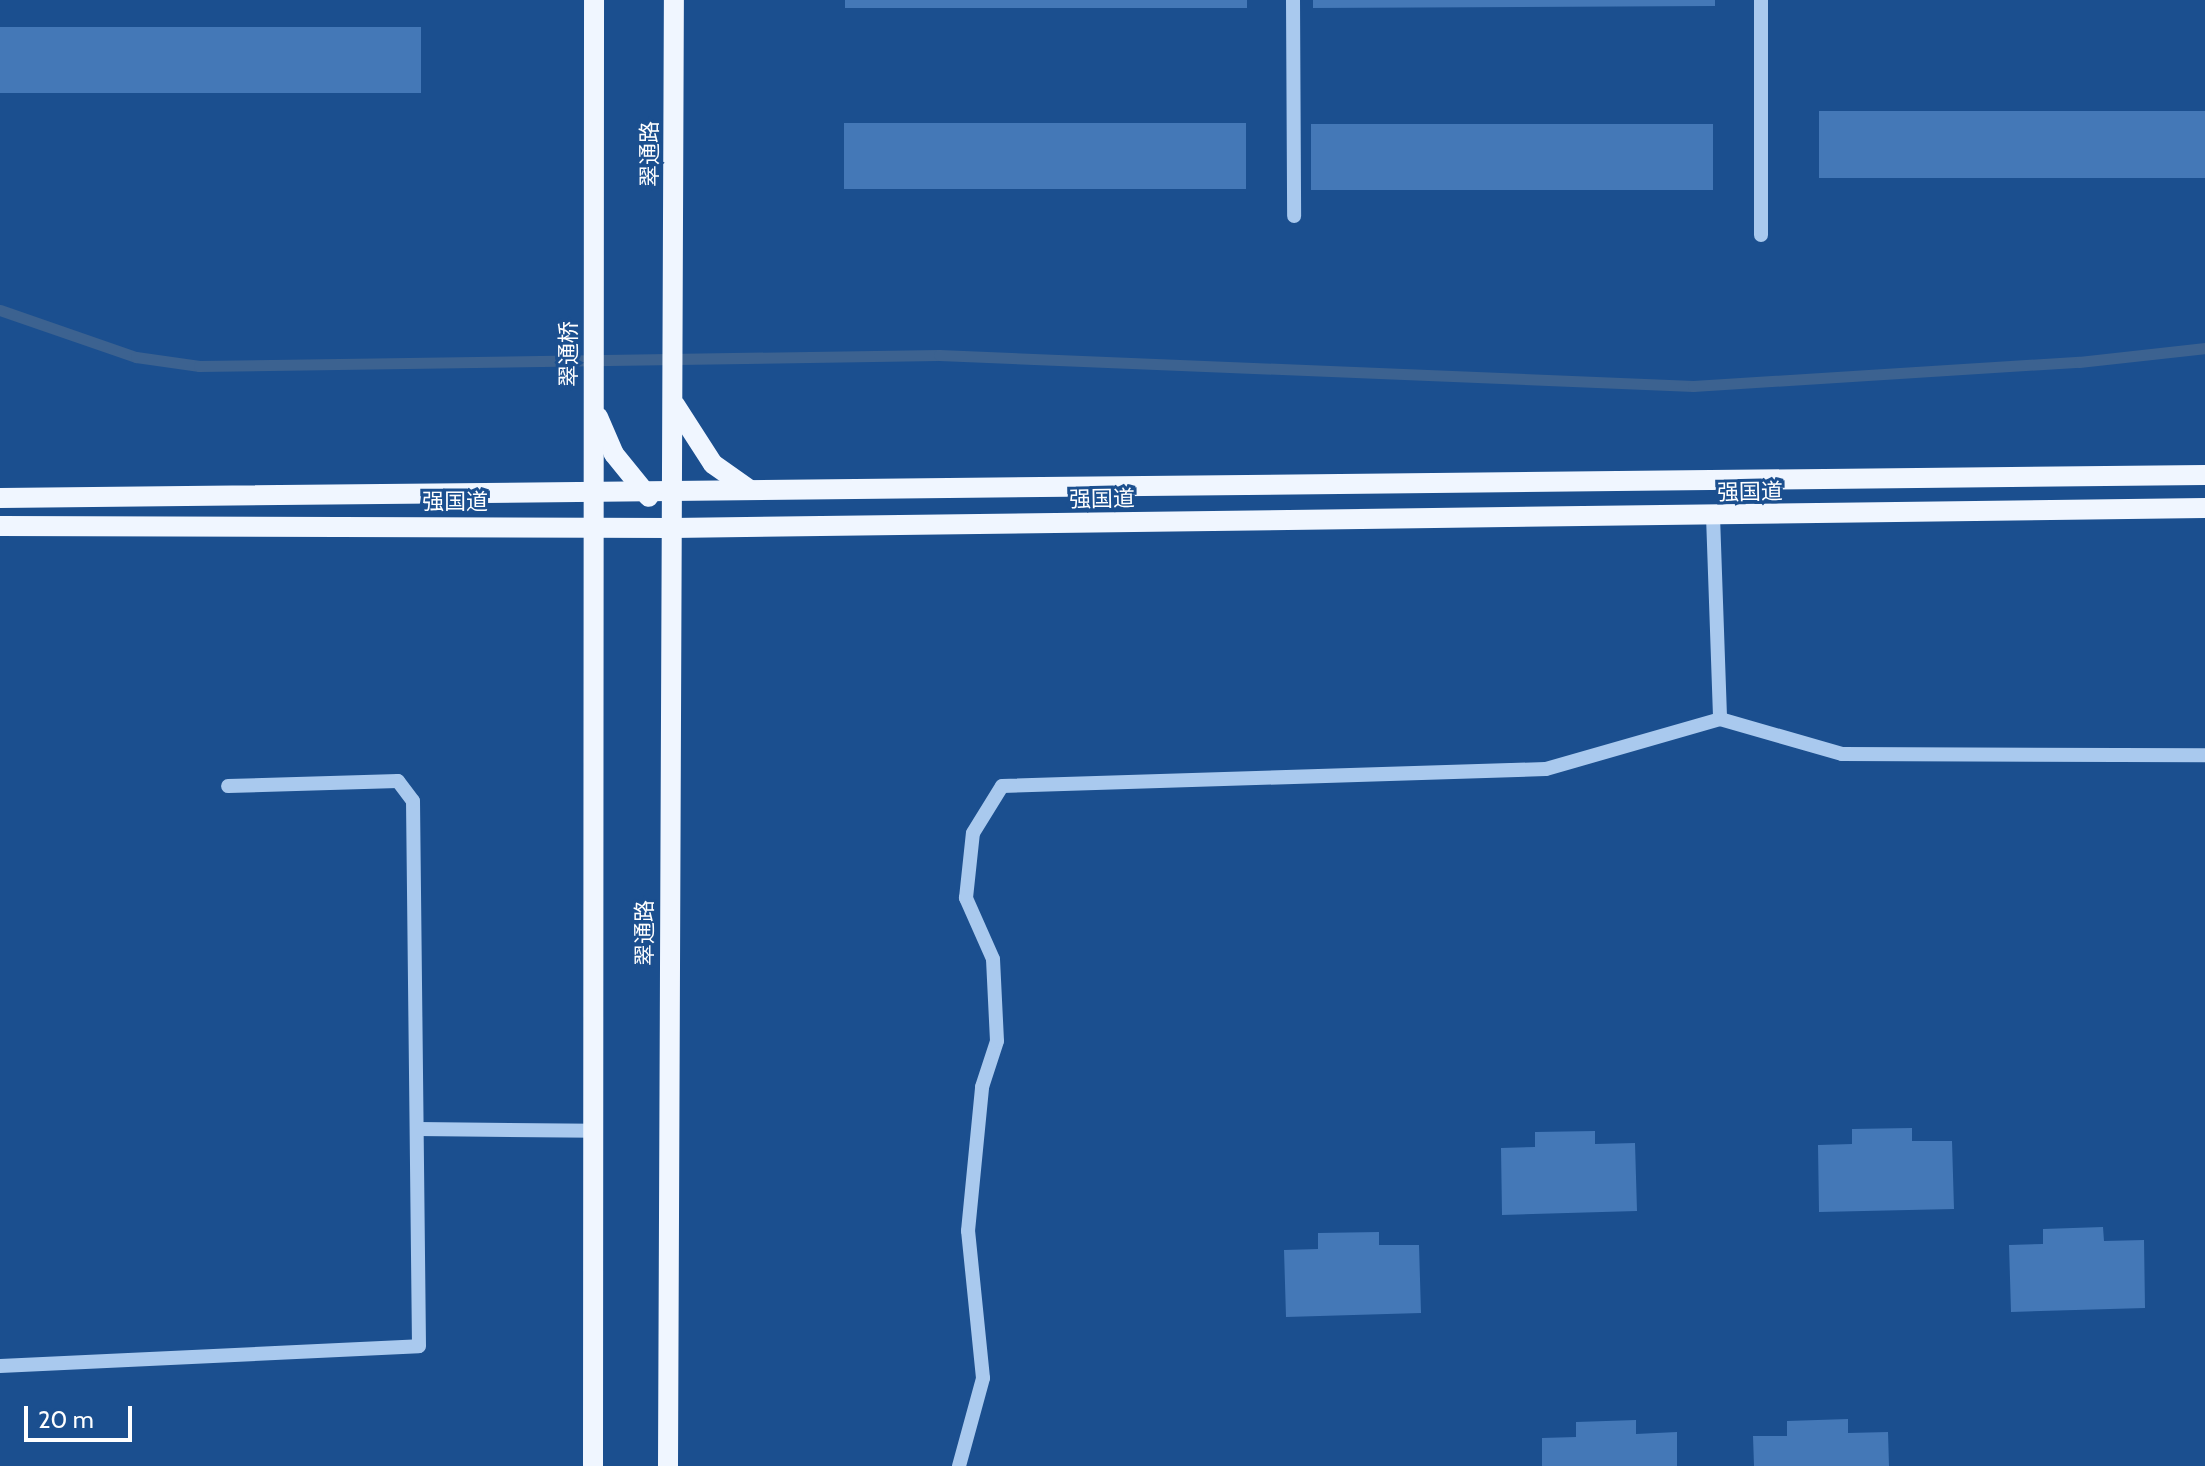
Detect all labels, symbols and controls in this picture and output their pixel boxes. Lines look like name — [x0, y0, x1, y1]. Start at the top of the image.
street label: 翠通路 — [637, 121, 663, 187]
street label: 翠通桥 — [556, 321, 582, 387]
street label: 强国道 — [1717, 478, 1783, 506]
street label: 强国道 — [1069, 485, 1135, 513]
street label: 强国道 — [422, 489, 488, 515]
street label: 翠通路 — [632, 900, 658, 966]
scale bar — [28, 1390, 136, 1440]
text: 20 m — [38, 1405, 94, 1434]

